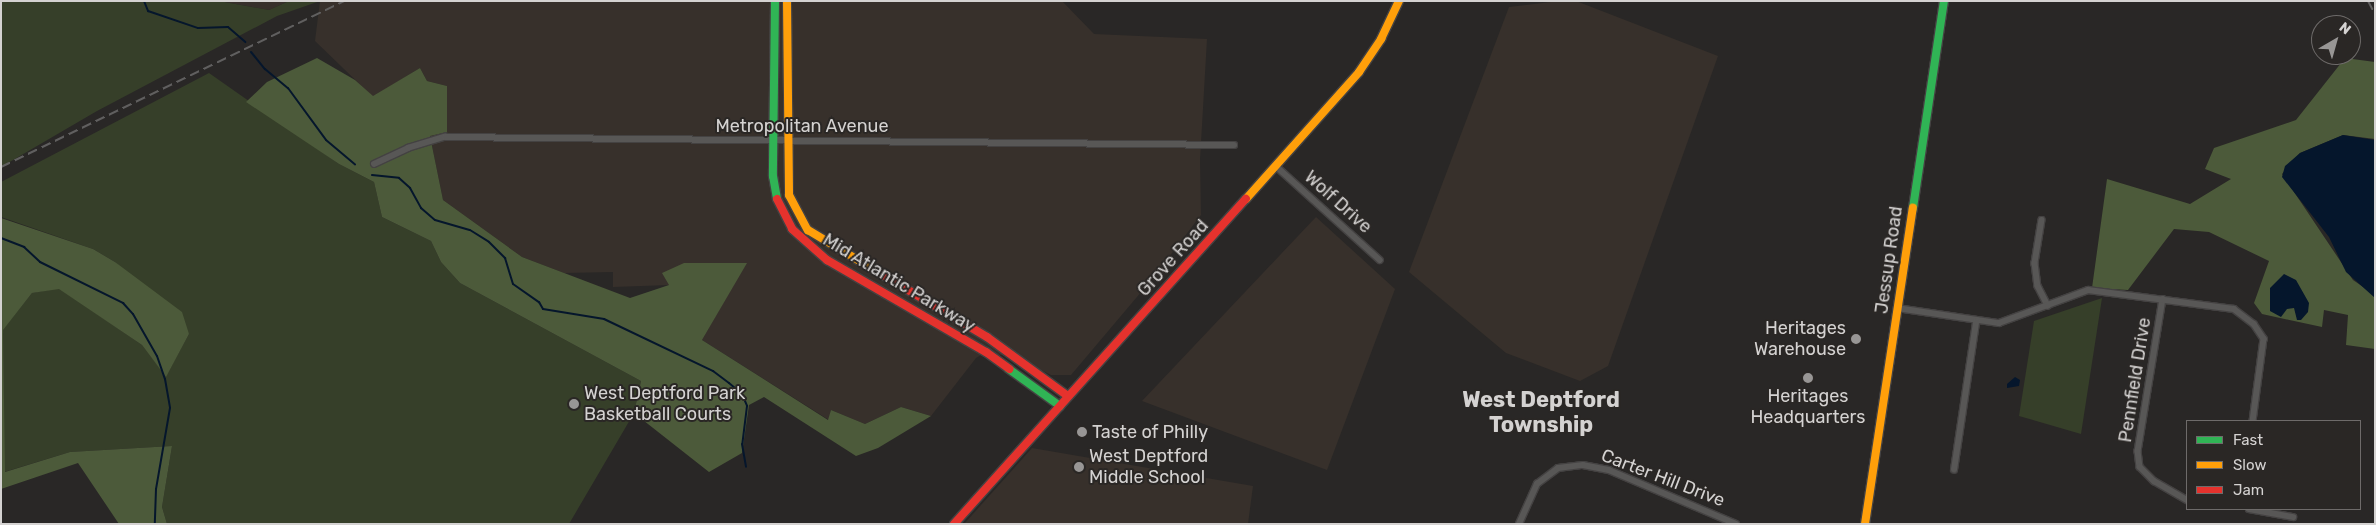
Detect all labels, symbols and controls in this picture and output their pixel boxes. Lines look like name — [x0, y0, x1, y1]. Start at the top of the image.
north arrow — [2311, 15, 2361, 65]
text: N — [2336, 19, 2354, 38]
street label: Metropolitan Avenue — [715, 115, 889, 137]
street label: Wolf Drive — [1300, 166, 1376, 238]
street label: Jessup Road — [1871, 205, 1907, 315]
street label: Grove Road — [1133, 215, 1213, 301]
street label: Mid Atlantic Parkway — [819, 229, 979, 337]
street label: Pennfield Drive — [2114, 316, 2156, 444]
place label: Heritages Warehouse — [1754, 318, 1846, 360]
marker: Heritages Warehouse — [1850, 333, 1862, 345]
marker: Heritages Headquarters — [1802, 372, 1814, 384]
place label: West Deptford Park Basketball Courts — [584, 383, 745, 426]
district label: West Deptford Township — [1462, 386, 1620, 438]
place label: Heritages Headquarters — [1750, 386, 1866, 428]
marker: West Deptford Park Basketball Courts — [568, 398, 580, 410]
legend — [2186, 420, 2361, 510]
place label: Taste of Philly — [1092, 421, 1209, 443]
marker: Taste of Philly — [1076, 426, 1088, 438]
text: Fast — [2233, 431, 2263, 449]
street label: Carter Hill Drive — [1598, 444, 1728, 512]
place label: West Deptford Middle School — [1089, 446, 1208, 488]
text: Slow — [2233, 456, 2266, 474]
marker: West Deptford Middle School — [1073, 461, 1085, 473]
text: Jam — [2233, 481, 2264, 499]

